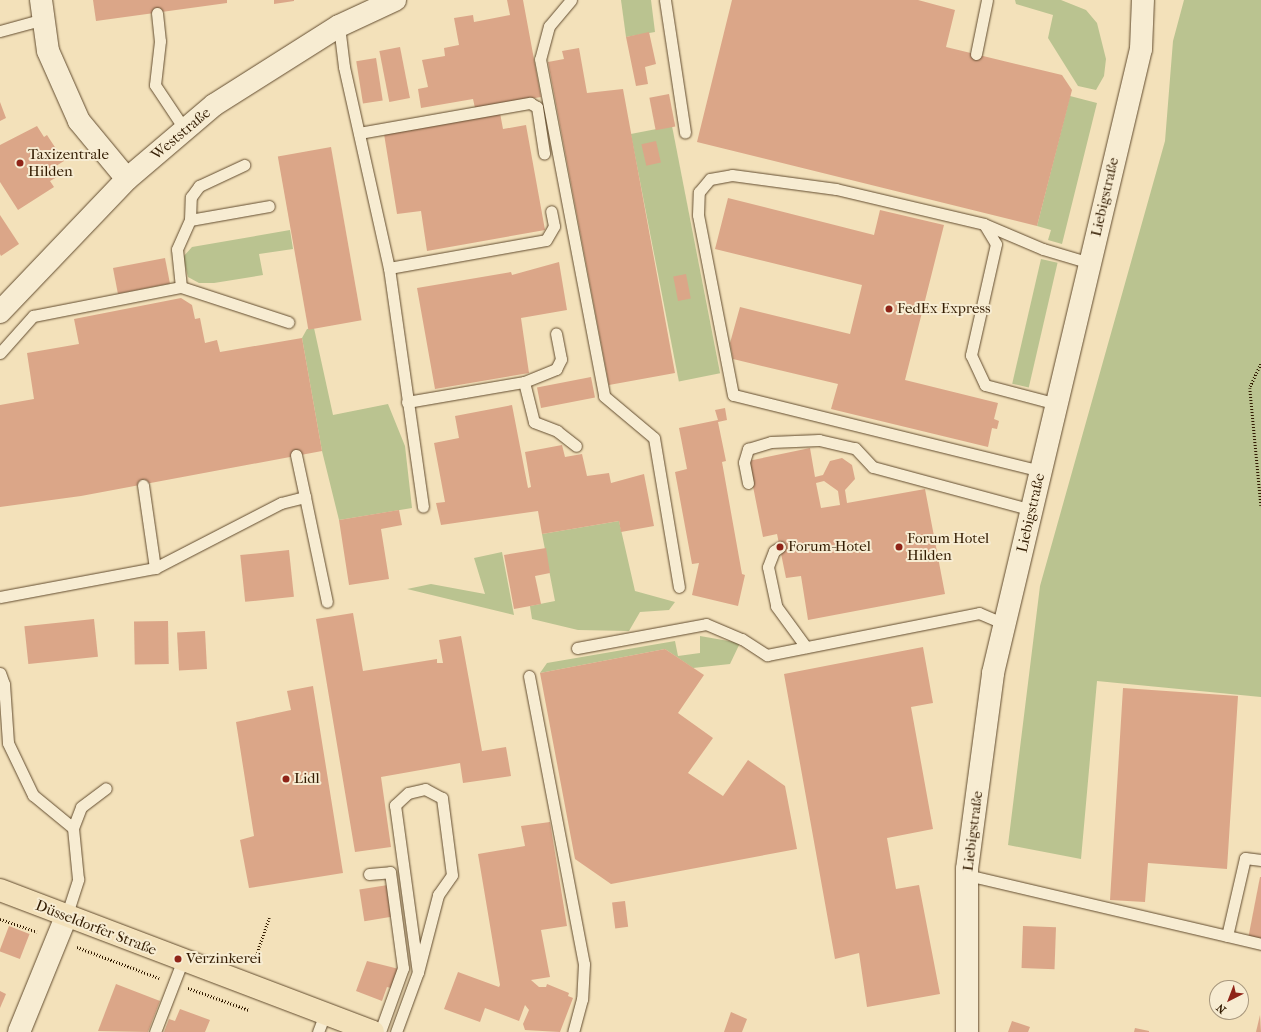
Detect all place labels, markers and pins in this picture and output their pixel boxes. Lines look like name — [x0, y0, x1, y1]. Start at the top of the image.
place label: Taxizentrale Hilden — [28, 145, 109, 180]
marker: Taxizentrale Hilden — [15, 158, 25, 168]
place label: FedEx Express — [897, 300, 991, 318]
marker: FedEx Express — [884, 304, 894, 314]
place label: Forum Hotel Hilden — [907, 529, 989, 564]
place label: Forum-Hotel — [788, 538, 871, 556]
marker: Forum-Hotel — [775, 542, 785, 552]
marker: Forum Hotel Hilden — [894, 542, 904, 552]
place label: Lidl — [294, 770, 320, 788]
marker: Lidl — [281, 774, 291, 784]
place label: Verzinkerei — [186, 950, 262, 968]
marker: Verzinkerei — [173, 954, 183, 964]

